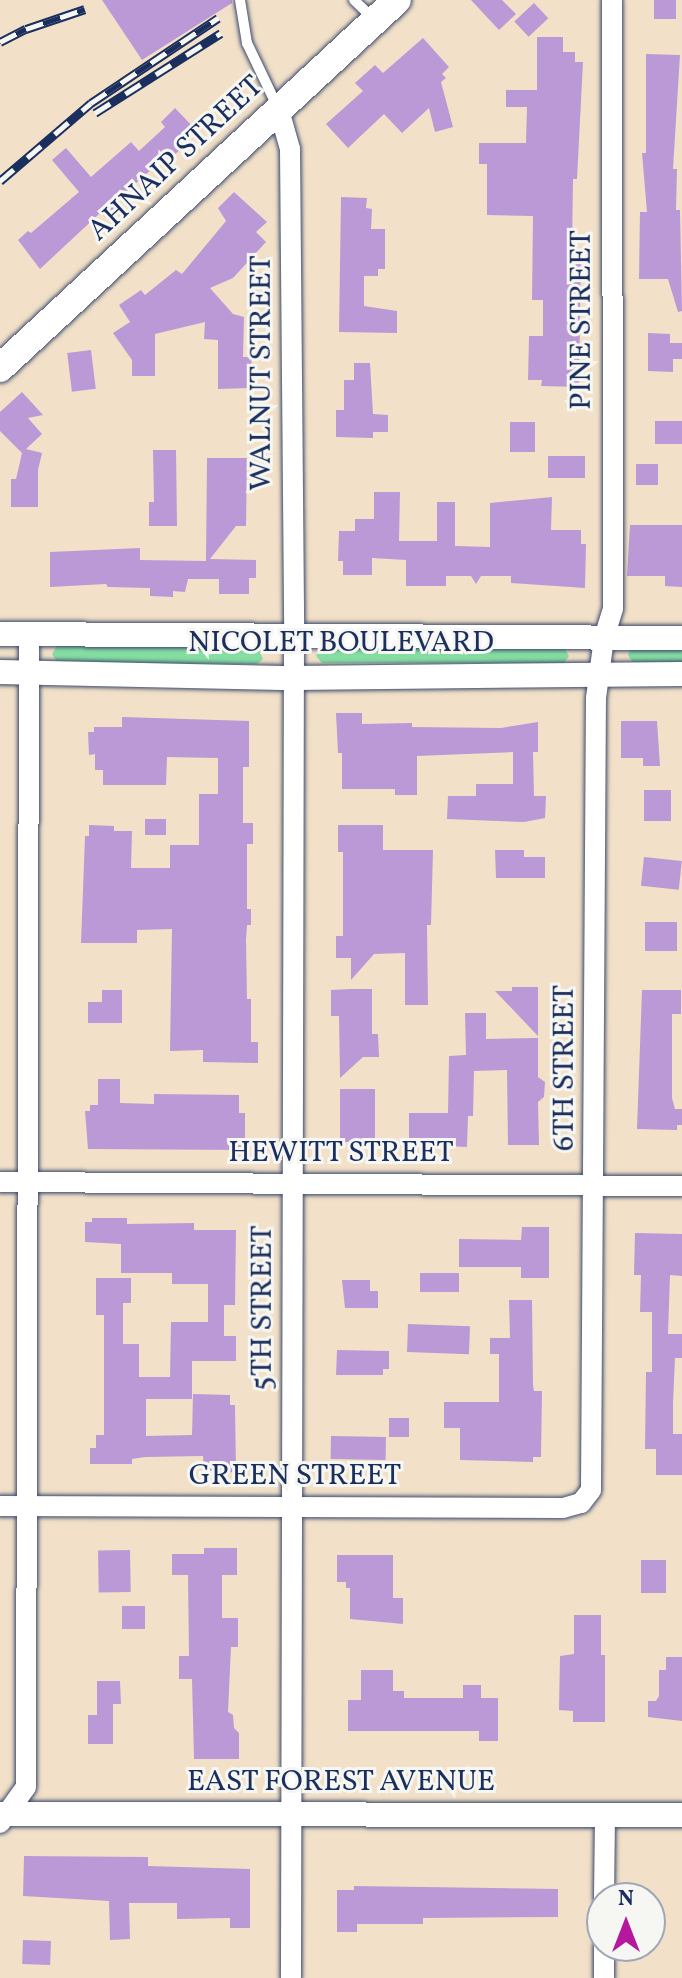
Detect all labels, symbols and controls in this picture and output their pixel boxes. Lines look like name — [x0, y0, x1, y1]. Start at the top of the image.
street label: AHNAIP STREET — [81, 69, 271, 249]
street label: PINE STREET — [564, 230, 600, 410]
street label: WALNUT STREET — [244, 255, 280, 491]
street label: NICOLET BOULEVARD — [188, 625, 494, 661]
street label: 6TH STREET — [547, 985, 583, 1151]
street label: HEWITT STREET — [228, 1135, 454, 1171]
street label: 5TH STREET — [245, 1225, 281, 1391]
street label: GREEN STREET — [189, 1458, 401, 1494]
street label: EAST FOREST AVENUE — [186, 1764, 496, 1800]
north arrow — [586, 1882, 666, 1962]
text: N — [618, 1884, 634, 1915]

